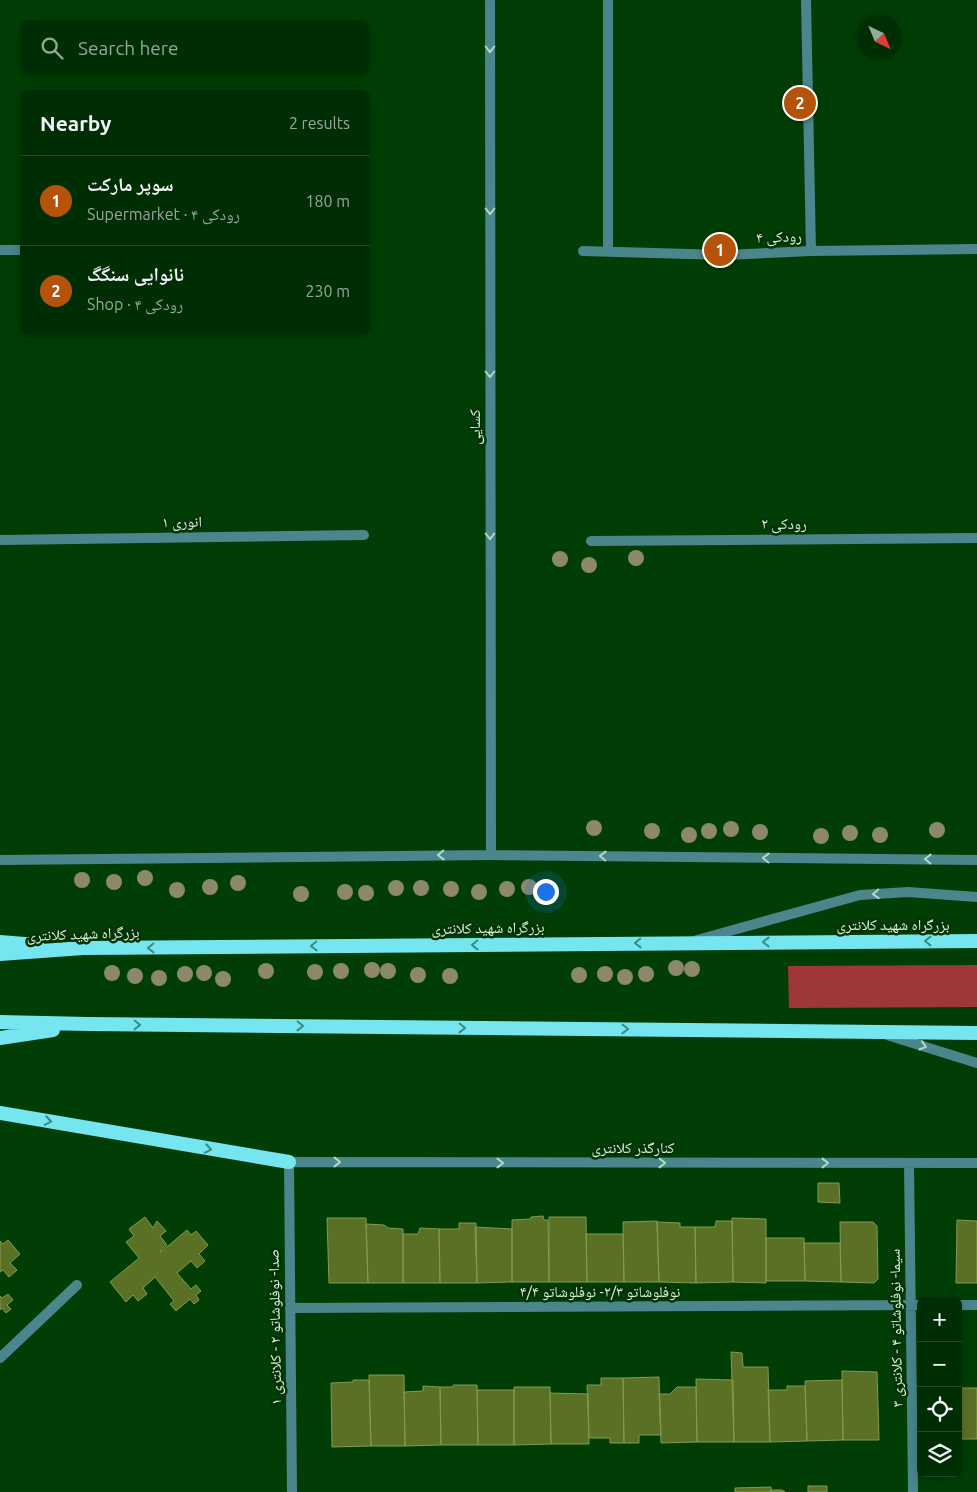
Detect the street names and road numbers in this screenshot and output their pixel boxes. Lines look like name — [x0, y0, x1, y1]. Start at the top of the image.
street label: رودکی ۴ — [756, 227, 802, 248]
street label: کسایی — [466, 409, 485, 445]
street label: انوری ۱ — [162, 513, 202, 532]
street label: رودکی ۲ — [761, 515, 807, 534]
street label: بزرگراه شهید کلانتری — [836, 916, 950, 935]
street label: بزرگراه شهید کلانتری — [431, 918, 545, 939]
street label: بزرگراه شهید کلانتری — [26, 923, 140, 946]
street label: کنارگذر کلانتری — [592, 1139, 674, 1158]
street label: سیما- نوفلوشاتو ۴ - کلانتری ۳ — [886, 1248, 907, 1408]
street label: صدا- نوفلوشاتو ۲ - کلانتری ۱ — [265, 1249, 286, 1405]
street label: نوفلوشاتو ۲/۳- نوفلوشاتو ۴/۴ — [520, 1283, 680, 1301]

